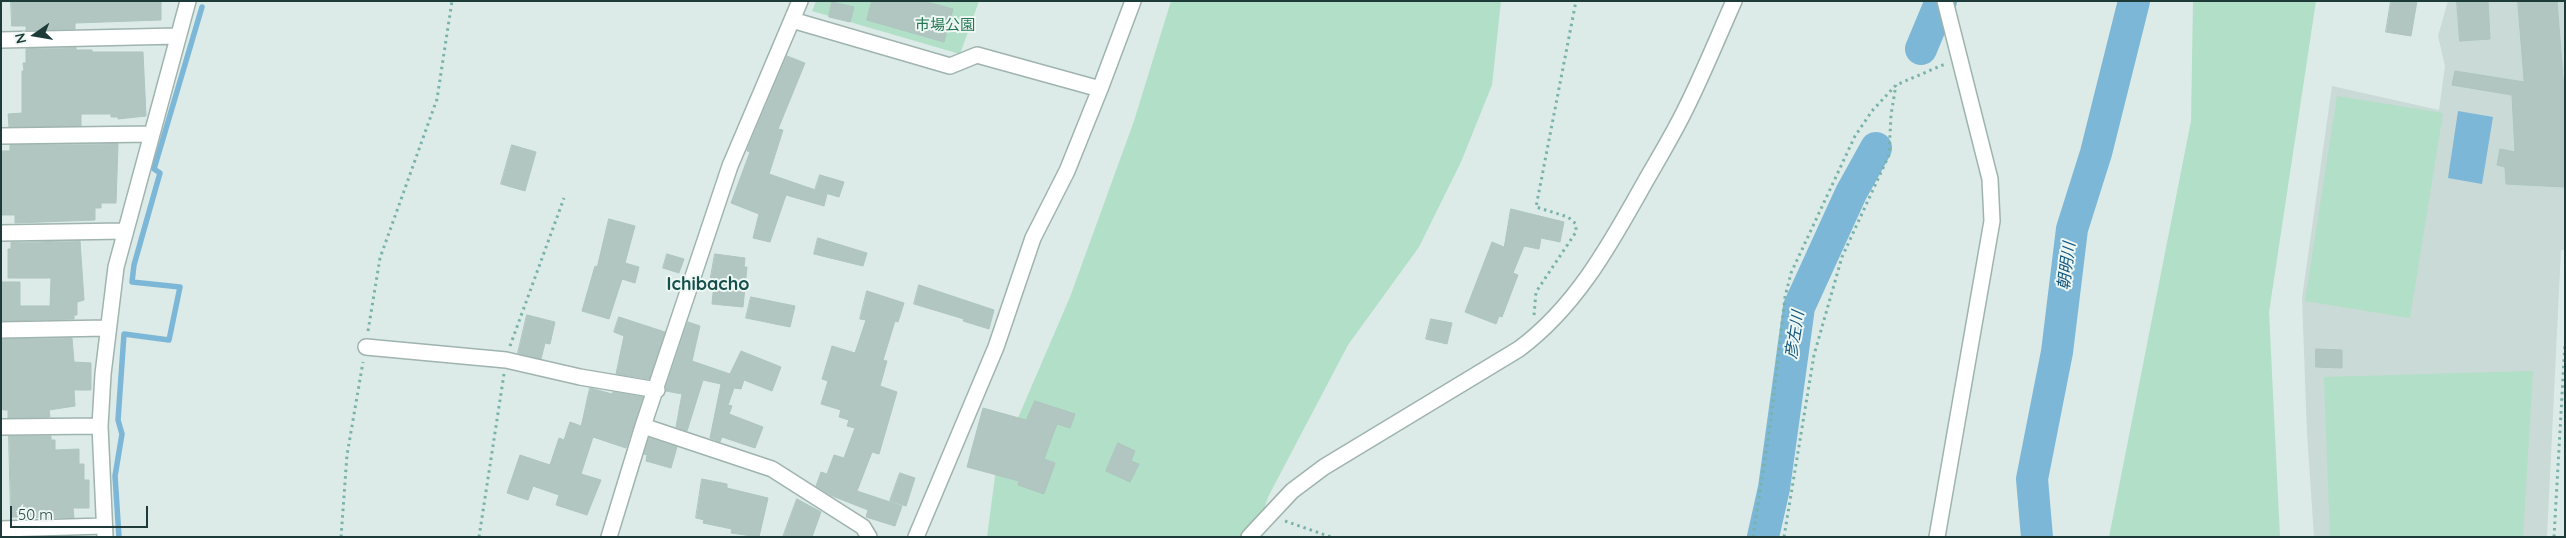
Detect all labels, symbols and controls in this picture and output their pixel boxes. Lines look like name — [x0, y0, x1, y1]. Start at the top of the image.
north arrow — [10, 10, 60, 60]
park label: 市場公園 — [915, 16, 975, 34]
text: N — [10, 31, 30, 45]
water label: 朝明川 — [2055, 241, 2079, 291]
district label: Ichibacho — [667, 274, 749, 296]
water label: 彦左川 — [1782, 310, 1808, 360]
scale bar — [12, 496, 150, 528]
text: 50 m — [18, 505, 53, 524]

